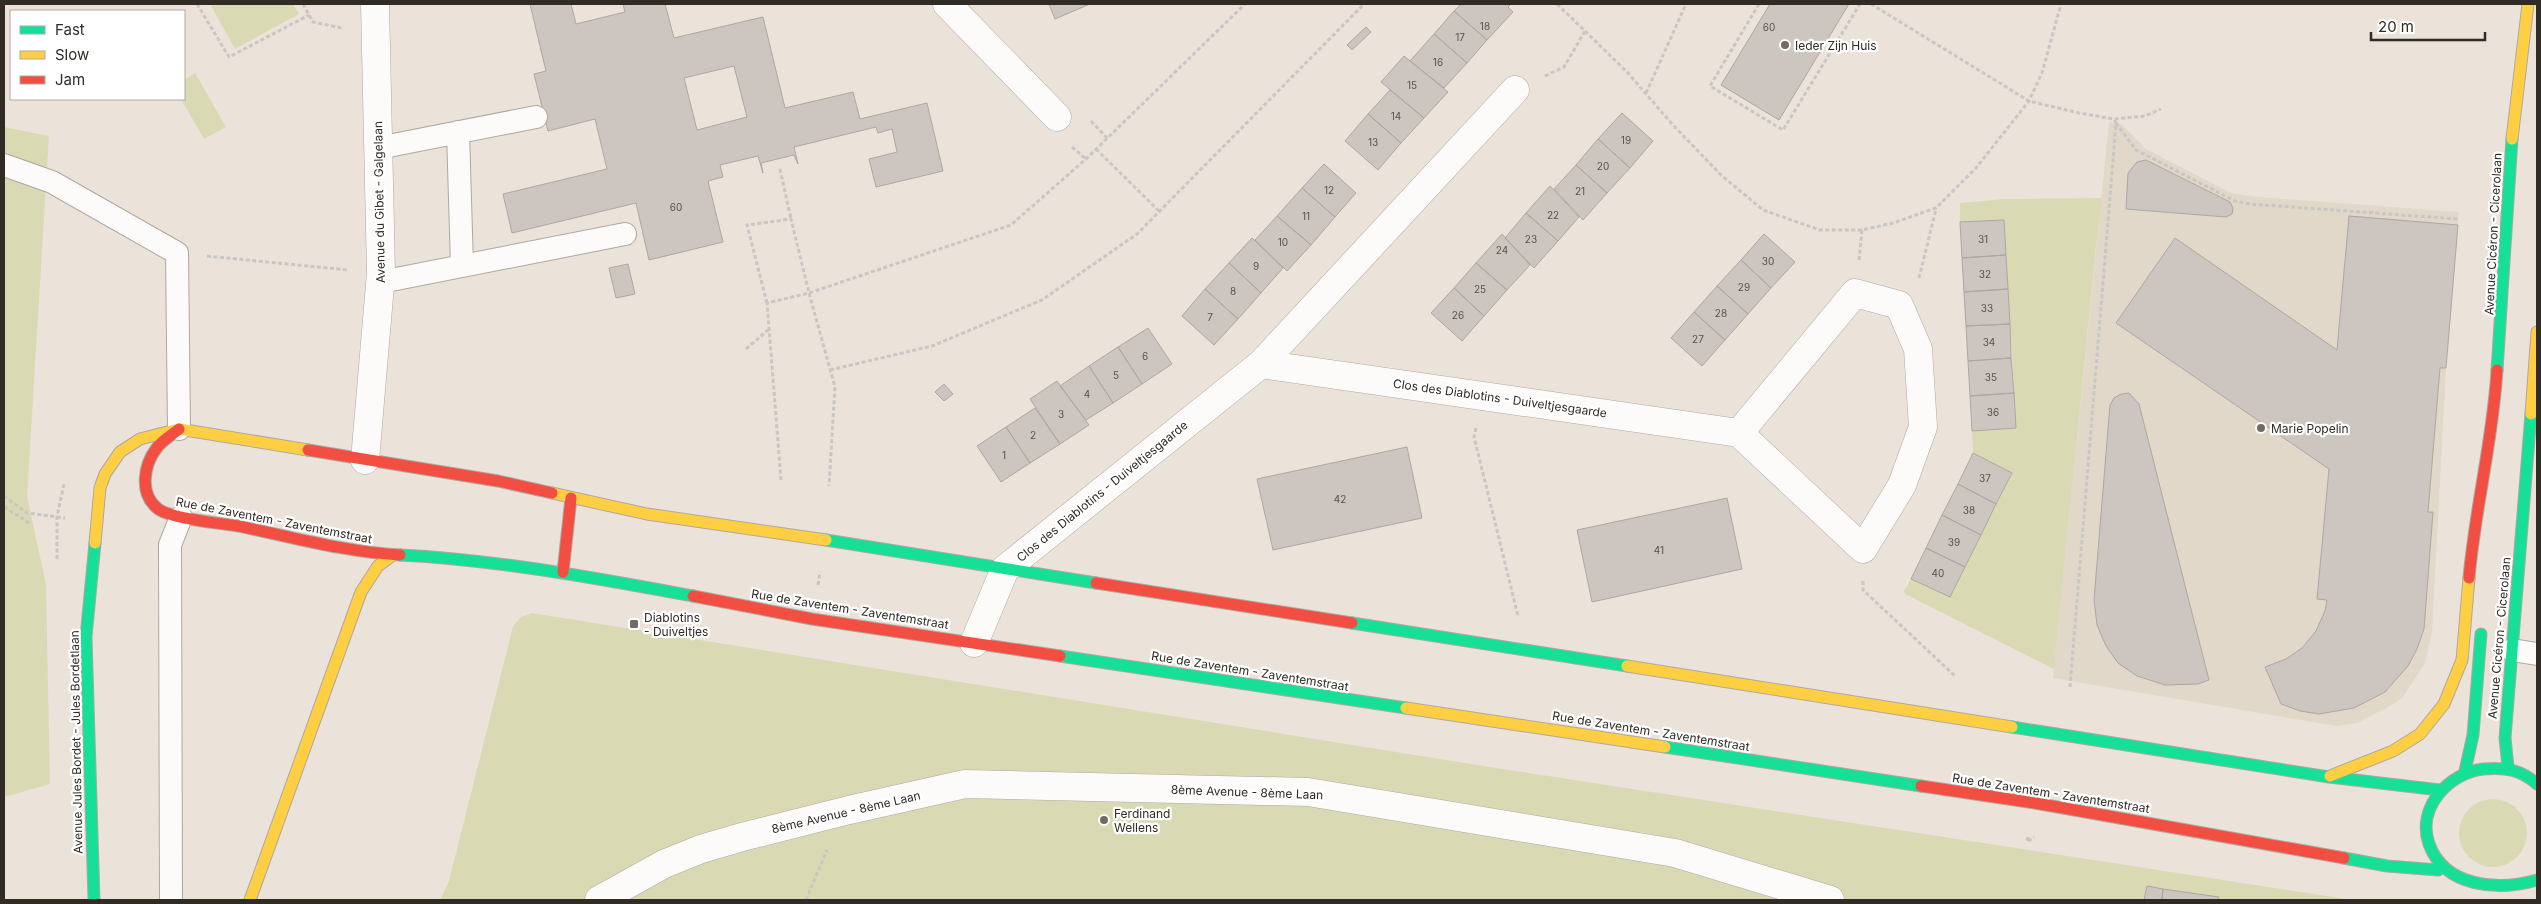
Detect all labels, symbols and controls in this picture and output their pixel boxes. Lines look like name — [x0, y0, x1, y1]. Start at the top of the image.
legend — [10, 10, 185, 100]
scale bar — [2371, 10, 2485, 42]
text: 20 m — [2378, 17, 2414, 36]
text: Fast — [55, 20, 85, 39]
house number: 18 — [1480, 20, 1490, 32]
house number: 60 — [1763, 21, 1775, 33]
house number: 17 — [1455, 31, 1465, 43]
place label: Ieder Zijn Huis — [1795, 38, 1877, 53]
marker: Ieder Zijn Huis — [1779, 39, 1791, 51]
text: Slow — [55, 45, 89, 64]
house number: 16 — [1433, 56, 1443, 68]
text: Jam — [55, 70, 85, 89]
house number: 15 — [1407, 79, 1417, 91]
house number: 14 — [1391, 110, 1401, 122]
street label: Avenue du Gibet - Galgelaan — [370, 121, 388, 283]
house number: 19 — [1621, 134, 1631, 146]
house number: 13 — [1368, 136, 1378, 148]
street label: Avenue Cicéron - Cicerolaan — [2481, 153, 2505, 315]
house number: 20 — [1597, 160, 1609, 172]
house number: 12 — [1324, 184, 1334, 196]
house number: 21 — [1575, 185, 1585, 197]
house number: 60 — [670, 201, 682, 213]
house number: 22 — [1547, 209, 1559, 221]
house number: 11 — [1302, 210, 1310, 222]
house number: 23 — [1525, 233, 1537, 245]
house number: 31 — [1978, 233, 1988, 245]
house number: 10 — [1278, 236, 1288, 248]
house number: 24 — [1496, 244, 1508, 256]
house number: 30 — [1762, 255, 1774, 267]
house number: 9 — [1253, 260, 1259, 272]
house number: 32 — [1979, 268, 1991, 280]
house number: 29 — [1738, 281, 1750, 293]
house number: 25 — [1474, 283, 1486, 295]
house number: 8 — [1230, 285, 1236, 297]
house number: 33 — [1981, 302, 1993, 314]
house number: 28 — [1715, 307, 1727, 319]
house number: 26 — [1452, 309, 1464, 321]
house number: 7 — [1207, 311, 1213, 323]
house number: 27 — [1692, 333, 1704, 345]
house number: 34 — [1983, 336, 1995, 348]
house number: 6 — [1142, 350, 1148, 362]
house number: 5 — [1113, 369, 1119, 381]
house number: 35 — [1985, 371, 1997, 383]
street label: Clos des Diablotins - Duiveltjesgaarde — [1392, 376, 1608, 420]
house number: 4 — [1084, 388, 1090, 400]
house number: 36 — [1987, 406, 1999, 418]
house number: 3 — [1058, 408, 1064, 420]
street label: Clos des Diablotins - Duiveltjesgaarde — [1013, 417, 1191, 565]
place label: Marie Popelin — [2271, 421, 2349, 436]
marker: Marie Popelin — [2255, 422, 2267, 434]
house number: 2 — [1030, 429, 1036, 441]
house number: 1 — [1002, 449, 1006, 461]
house number: 37 — [1979, 472, 1991, 484]
house number: 42 — [1334, 493, 1346, 505]
street label: Rue de Zaventem - Zaventemstraat — [175, 494, 373, 546]
house number: 38 — [1963, 504, 1975, 516]
house number: 39 — [1948, 536, 1960, 548]
house number: 41 — [1654, 544, 1664, 556]
street label: Avenue Cicéron - Cicerolaan — [2484, 556, 2514, 720]
house number: 40 — [1932, 567, 1944, 579]
street label: Rue de Zaventem - Zaventemstraat — [750, 586, 950, 632]
place label: Diablotins - Duiveltjes — [644, 610, 708, 639]
marker: Diablotins - Duiveltjes — [628, 618, 640, 630]
street label: Avenue Jules Bordet - Jules Bordetlaan — [67, 630, 85, 854]
street label: Rue de Zaventem - Zaventemstraat — [1150, 648, 1350, 694]
street label: Rue de Zaventem - Zaventemstraat — [1551, 708, 1751, 754]
street label: Rue de Zaventem - Zaventemstraat — [1951, 770, 2151, 816]
street label: 8ème Avenue - 8ème Laan — [1171, 782, 1323, 802]
street label: 8ème Avenue - 8ème Laan — [770, 788, 922, 836]
place label: Ferdinand Wellens — [1114, 806, 1170, 835]
marker: Ferdinand Wellens — [1098, 814, 1110, 826]

